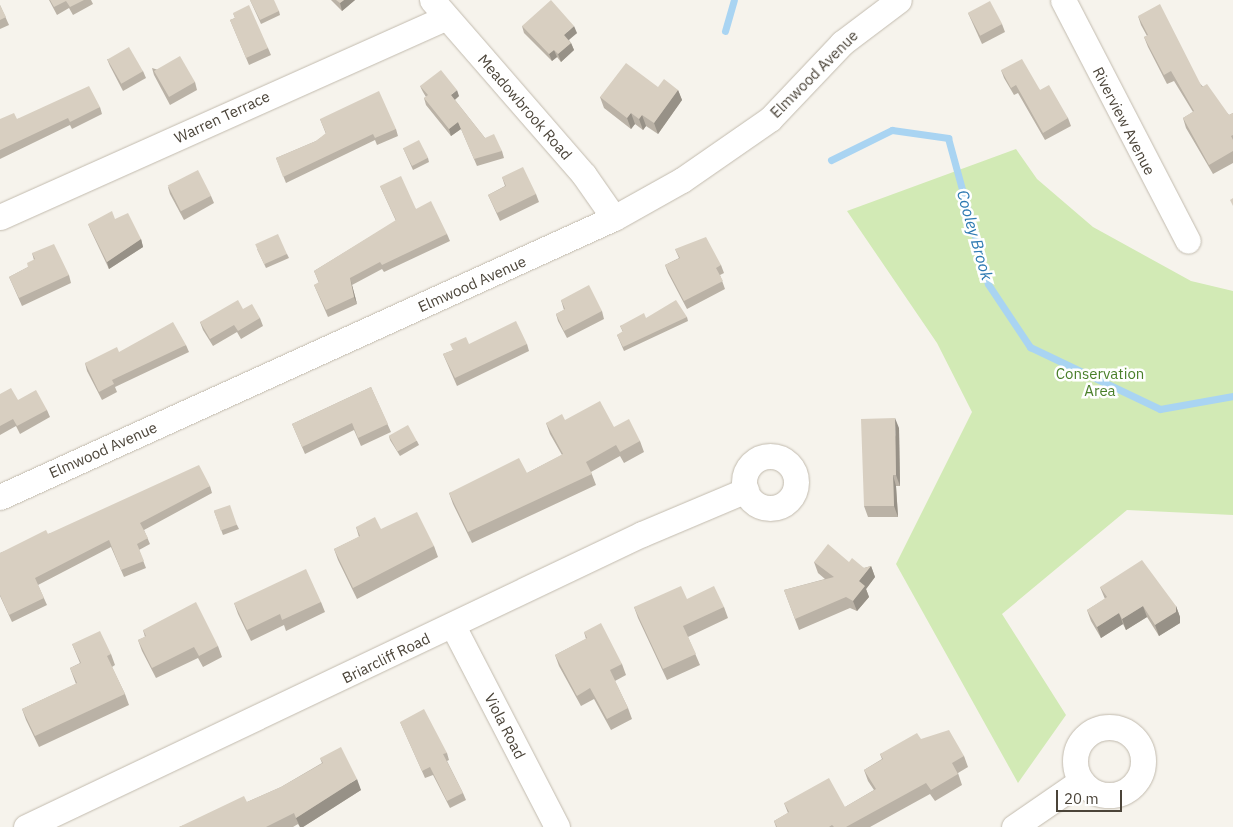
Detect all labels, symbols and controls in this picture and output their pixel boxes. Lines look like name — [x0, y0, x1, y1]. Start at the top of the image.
street label: Elmwood Avenue — [766, 26, 862, 122]
street label: Meadowbrook Road — [474, 51, 576, 163]
street label: Riverview Avenue — [1089, 64, 1159, 178]
street label: Warren Terrace — [172, 87, 272, 147]
water label: Cooley Brook — [953, 188, 997, 282]
street label: Elmwood Avenue — [415, 252, 529, 316]
park label: Conservation Area — [1056, 364, 1144, 399]
street label: Elmwood Avenue — [46, 418, 160, 482]
street label: Briarcliff Road — [339, 629, 433, 687]
street label: Viola Road — [481, 690, 529, 762]
scale bar — [1058, 780, 1124, 812]
text: 20 m — [1064, 789, 1099, 808]

